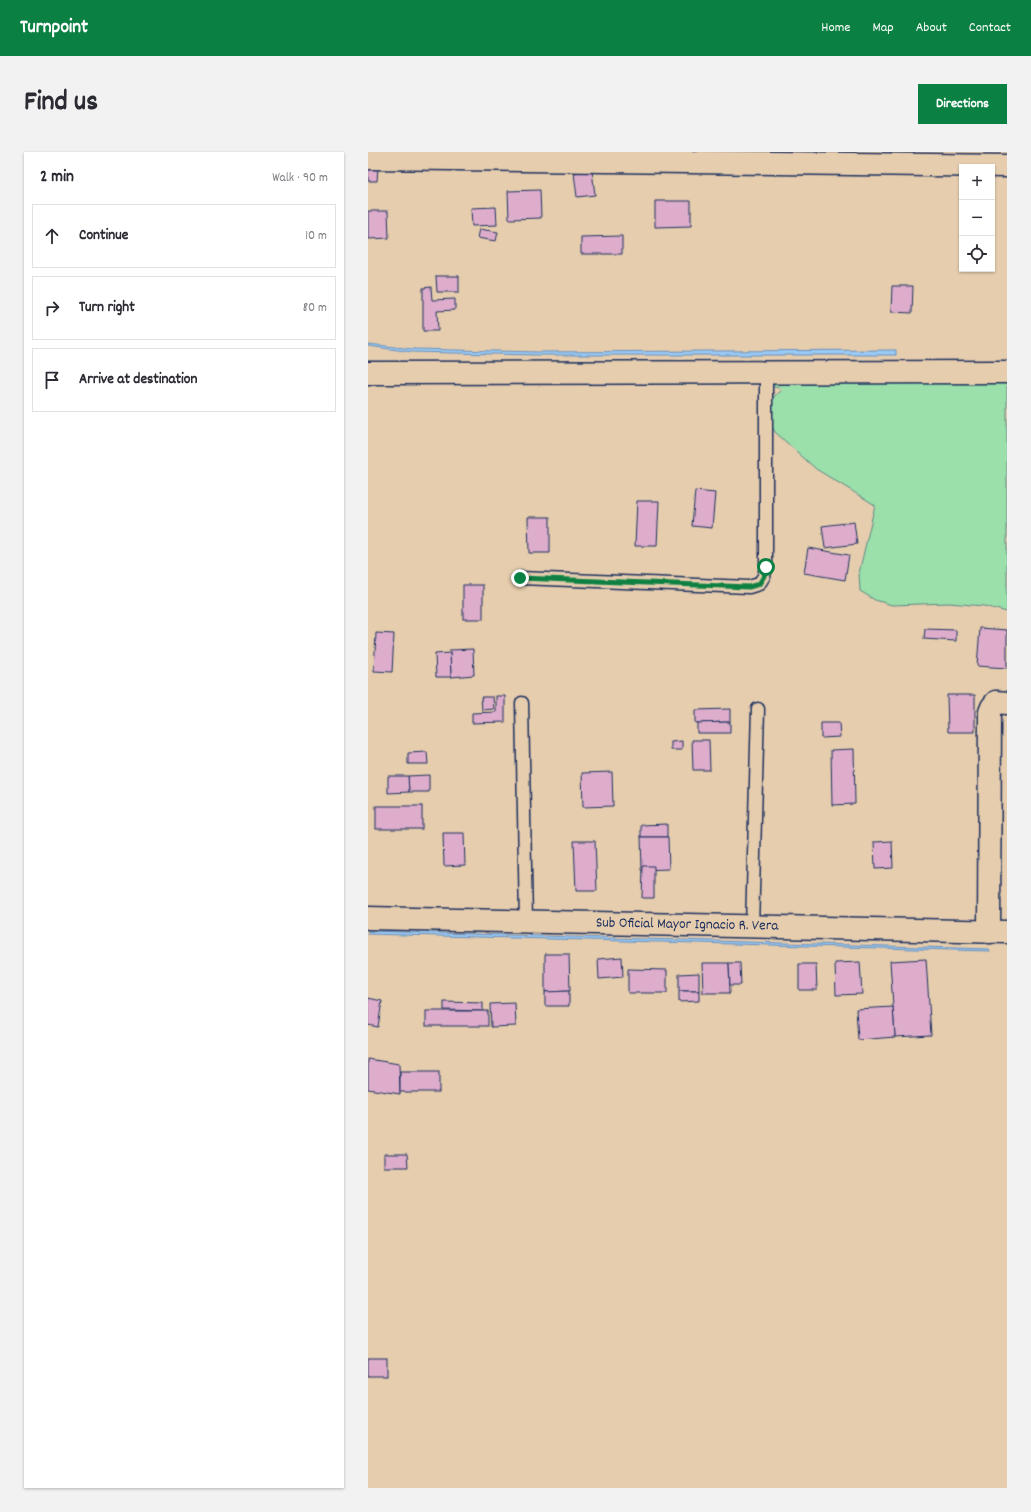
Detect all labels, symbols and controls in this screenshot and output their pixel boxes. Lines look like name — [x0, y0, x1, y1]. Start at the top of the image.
text: Turnpoint — [20, 15, 88, 42]
text: Home — [821, 18, 850, 38]
text: Map — [872, 18, 894, 38]
text: About — [916, 18, 947, 38]
text: Contact — [969, 18, 1011, 38]
text: Find us — [24, 84, 98, 124]
button: Directions — [918, 84, 1007, 124]
map controls — [959, 164, 995, 272]
button: + — [959, 164, 995, 200]
text: 2 min — [40, 166, 74, 190]
text: Walk · 90 m — [272, 169, 328, 188]
button: − — [959, 200, 995, 236]
icon: ahead — [41, 225, 63, 247]
text: Continue — [79, 225, 128, 247]
text: 10 m — [305, 227, 327, 246]
button: locate — [959, 236, 995, 272]
icon: right — [41, 297, 63, 319]
text: Turn right — [79, 297, 135, 319]
text: 80 m — [303, 299, 327, 318]
icon: arrive — [41, 369, 63, 391]
text: Arrive at destination — [79, 369, 197, 391]
route start — [757, 558, 775, 576]
route end — [511, 569, 529, 587]
street label: Sub Oficial Mayor Ignacio R. Vera — [595, 912, 779, 938]

